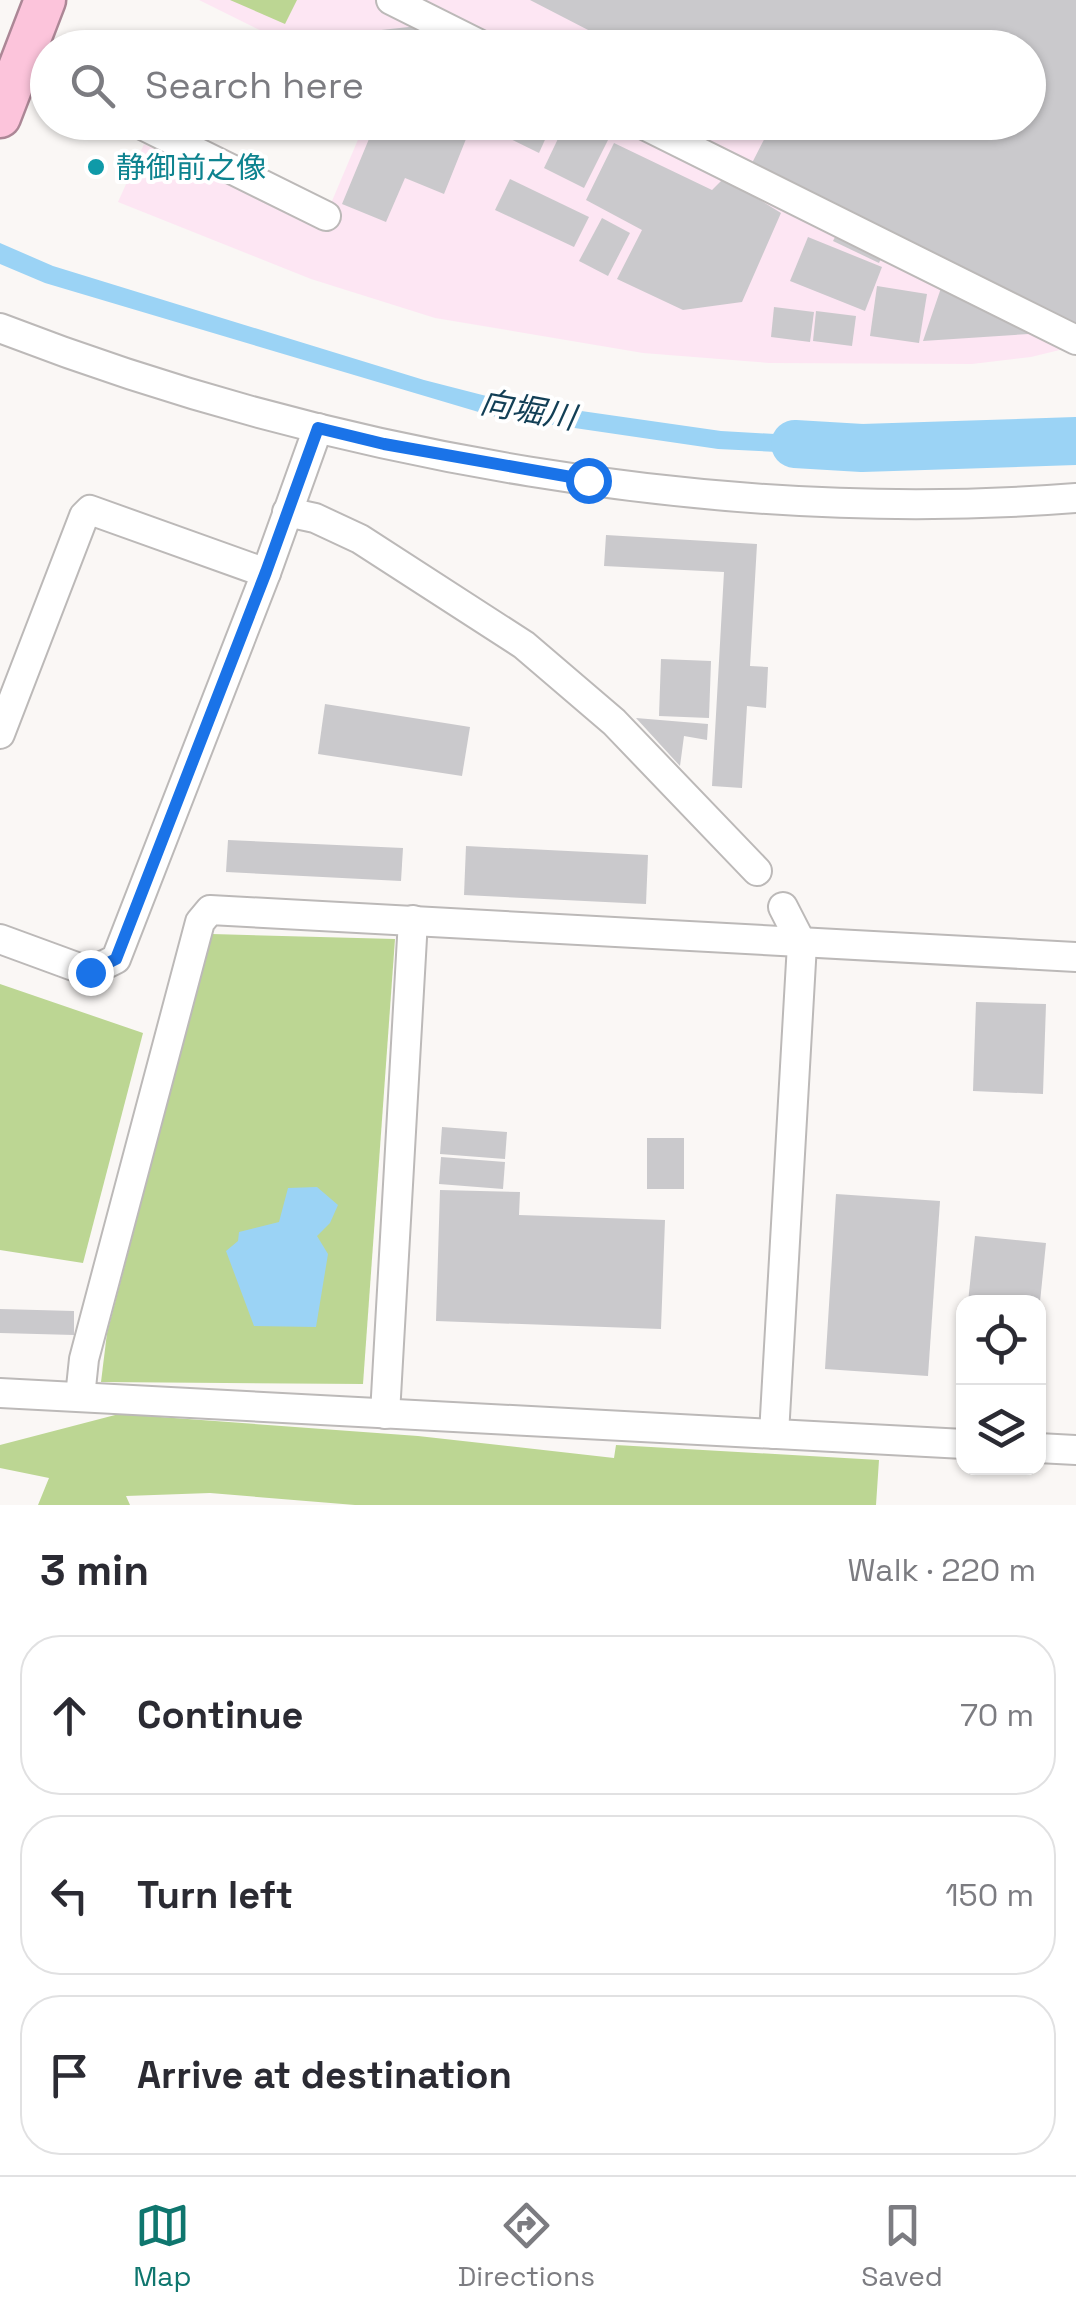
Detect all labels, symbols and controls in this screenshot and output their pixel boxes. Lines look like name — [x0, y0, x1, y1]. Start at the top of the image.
search box — [30, 30, 1046, 140]
icon: search — [65, 58, 120, 113]
text: Search here — [145, 61, 364, 109]
place label: 静御前之像 — [116, 148, 266, 187]
marker: 静御前之像 — [85, 156, 107, 178]
water label: 向堀川 — [477, 382, 582, 439]
route start — [566, 458, 612, 504]
route end — [68, 950, 114, 996]
map controls — [956, 1295, 1046, 1475]
button: locate — [956, 1295, 1046, 1385]
button: layers — [956, 1385, 1046, 1475]
text: 3 min — [40, 1544, 149, 1597]
text: Walk · 220 m — [848, 1550, 1036, 1590]
icon: ahead — [42, 1688, 97, 1743]
text: Continue — [137, 1691, 303, 1739]
text: 70 m — [960, 1695, 1034, 1735]
icon: left — [42, 1868, 97, 1923]
text: Turn left — [137, 1871, 293, 1919]
text: 150 m — [945, 1875, 1034, 1915]
icon: arrive — [42, 2048, 97, 2103]
text: Arrive at destination — [137, 2051, 512, 2099]
tab: Map — [133, 2198, 191, 2294]
tab: Directions — [458, 2198, 595, 2294]
tab: Saved — [861, 2198, 943, 2294]

